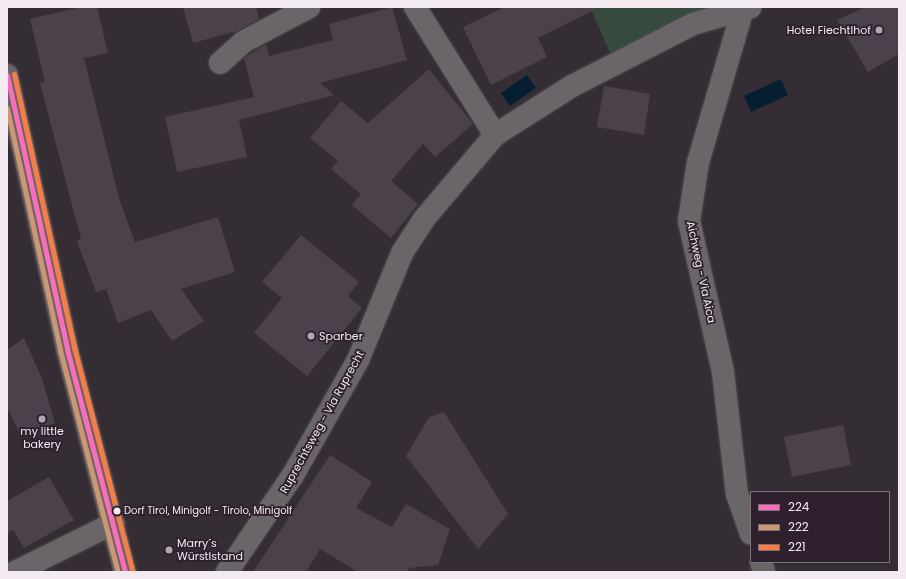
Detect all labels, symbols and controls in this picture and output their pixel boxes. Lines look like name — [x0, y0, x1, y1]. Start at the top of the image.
place label: Hotel Fiechtlhof — [787, 23, 871, 37]
marker: Hotel Fiechtlhof — [874, 25, 884, 35]
street label: Aichweg - Via Aica — [684, 220, 718, 324]
place label: Sparber — [319, 329, 363, 343]
marker: Sparber — [306, 331, 316, 341]
street label: Ruprechtsweg - Via Ruprecht — [277, 348, 367, 496]
marker: my little bakery — [37, 414, 47, 424]
place label: my little bakery — [20, 425, 64, 451]
legend — [750, 491, 890, 563]
text: 224 — [788, 498, 809, 515]
place label: Dorf Tirol, Minigolf - Tirolo, Minigolf — [124, 505, 292, 517]
marker: Dorf Tirol, Minigolf - Tirolo, Minigolf — [112, 506, 122, 516]
text: 222 — [788, 518, 809, 535]
place label: Marry´s Würstlstand — [177, 537, 243, 563]
text: 221 — [788, 538, 806, 555]
marker: Marry´s Würstlstand — [164, 545, 174, 555]

